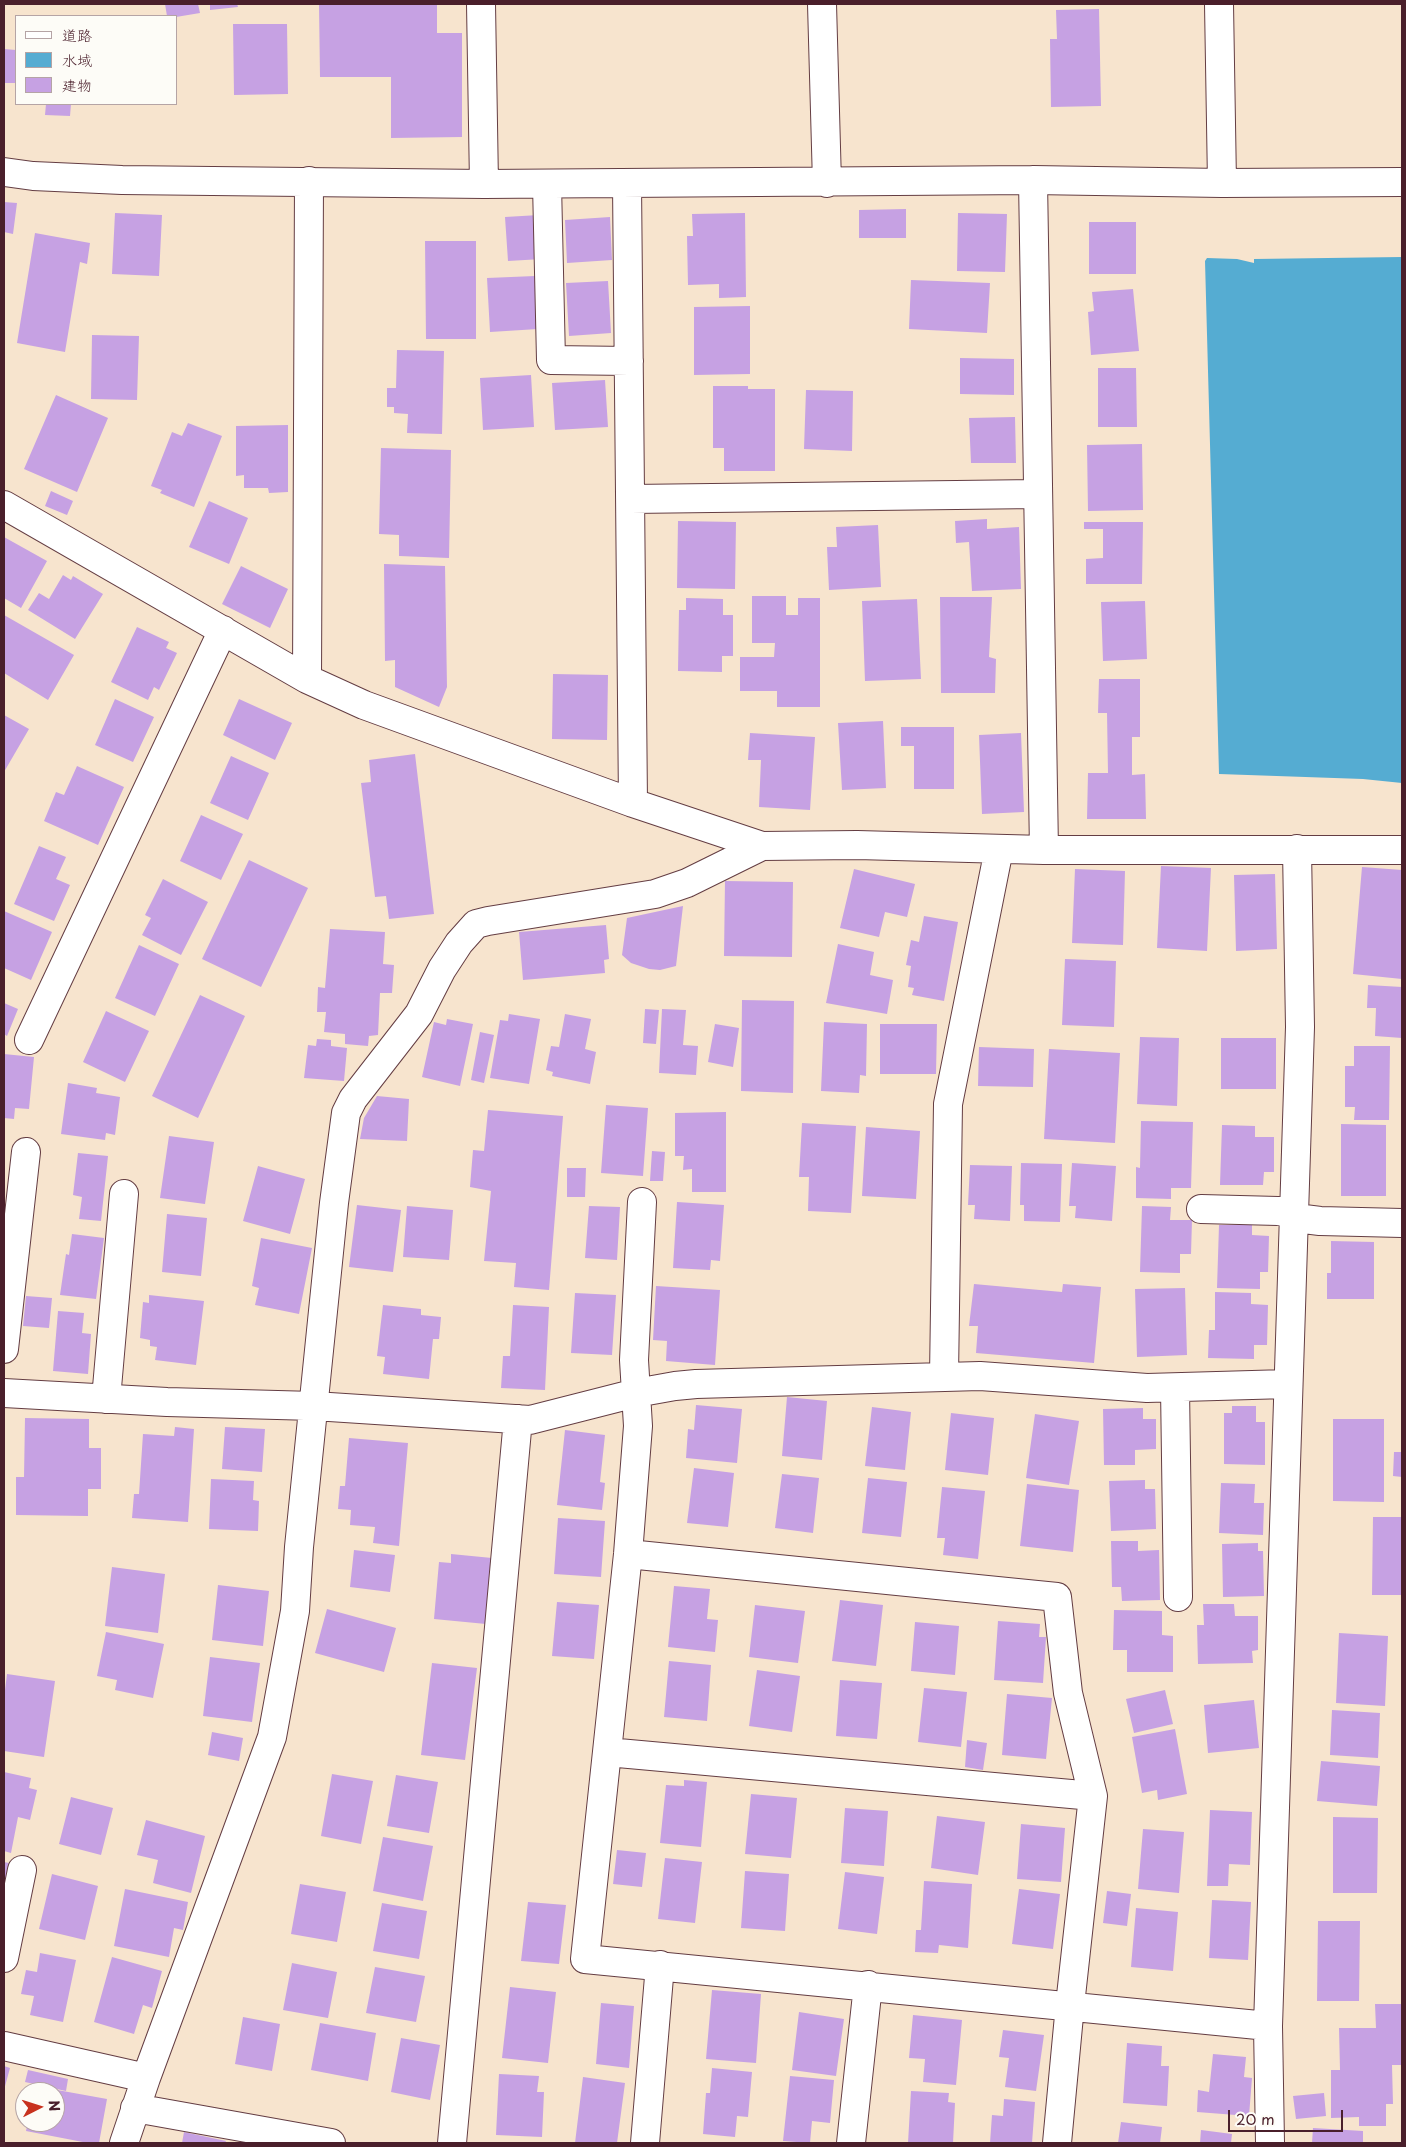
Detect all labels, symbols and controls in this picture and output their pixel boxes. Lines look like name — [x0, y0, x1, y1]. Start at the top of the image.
legend — [15, 15, 178, 105]
text: 道路 — [62, 23, 92, 46]
text: 水域 — [62, 48, 92, 71]
text: 建物 — [62, 73, 92, 96]
north arrow — [15, 2082, 65, 2132]
text: N — [44, 2099, 65, 2112]
scale bar — [1231, 2100, 1346, 2132]
text: 20 m — [1236, 2107, 1275, 2130]

